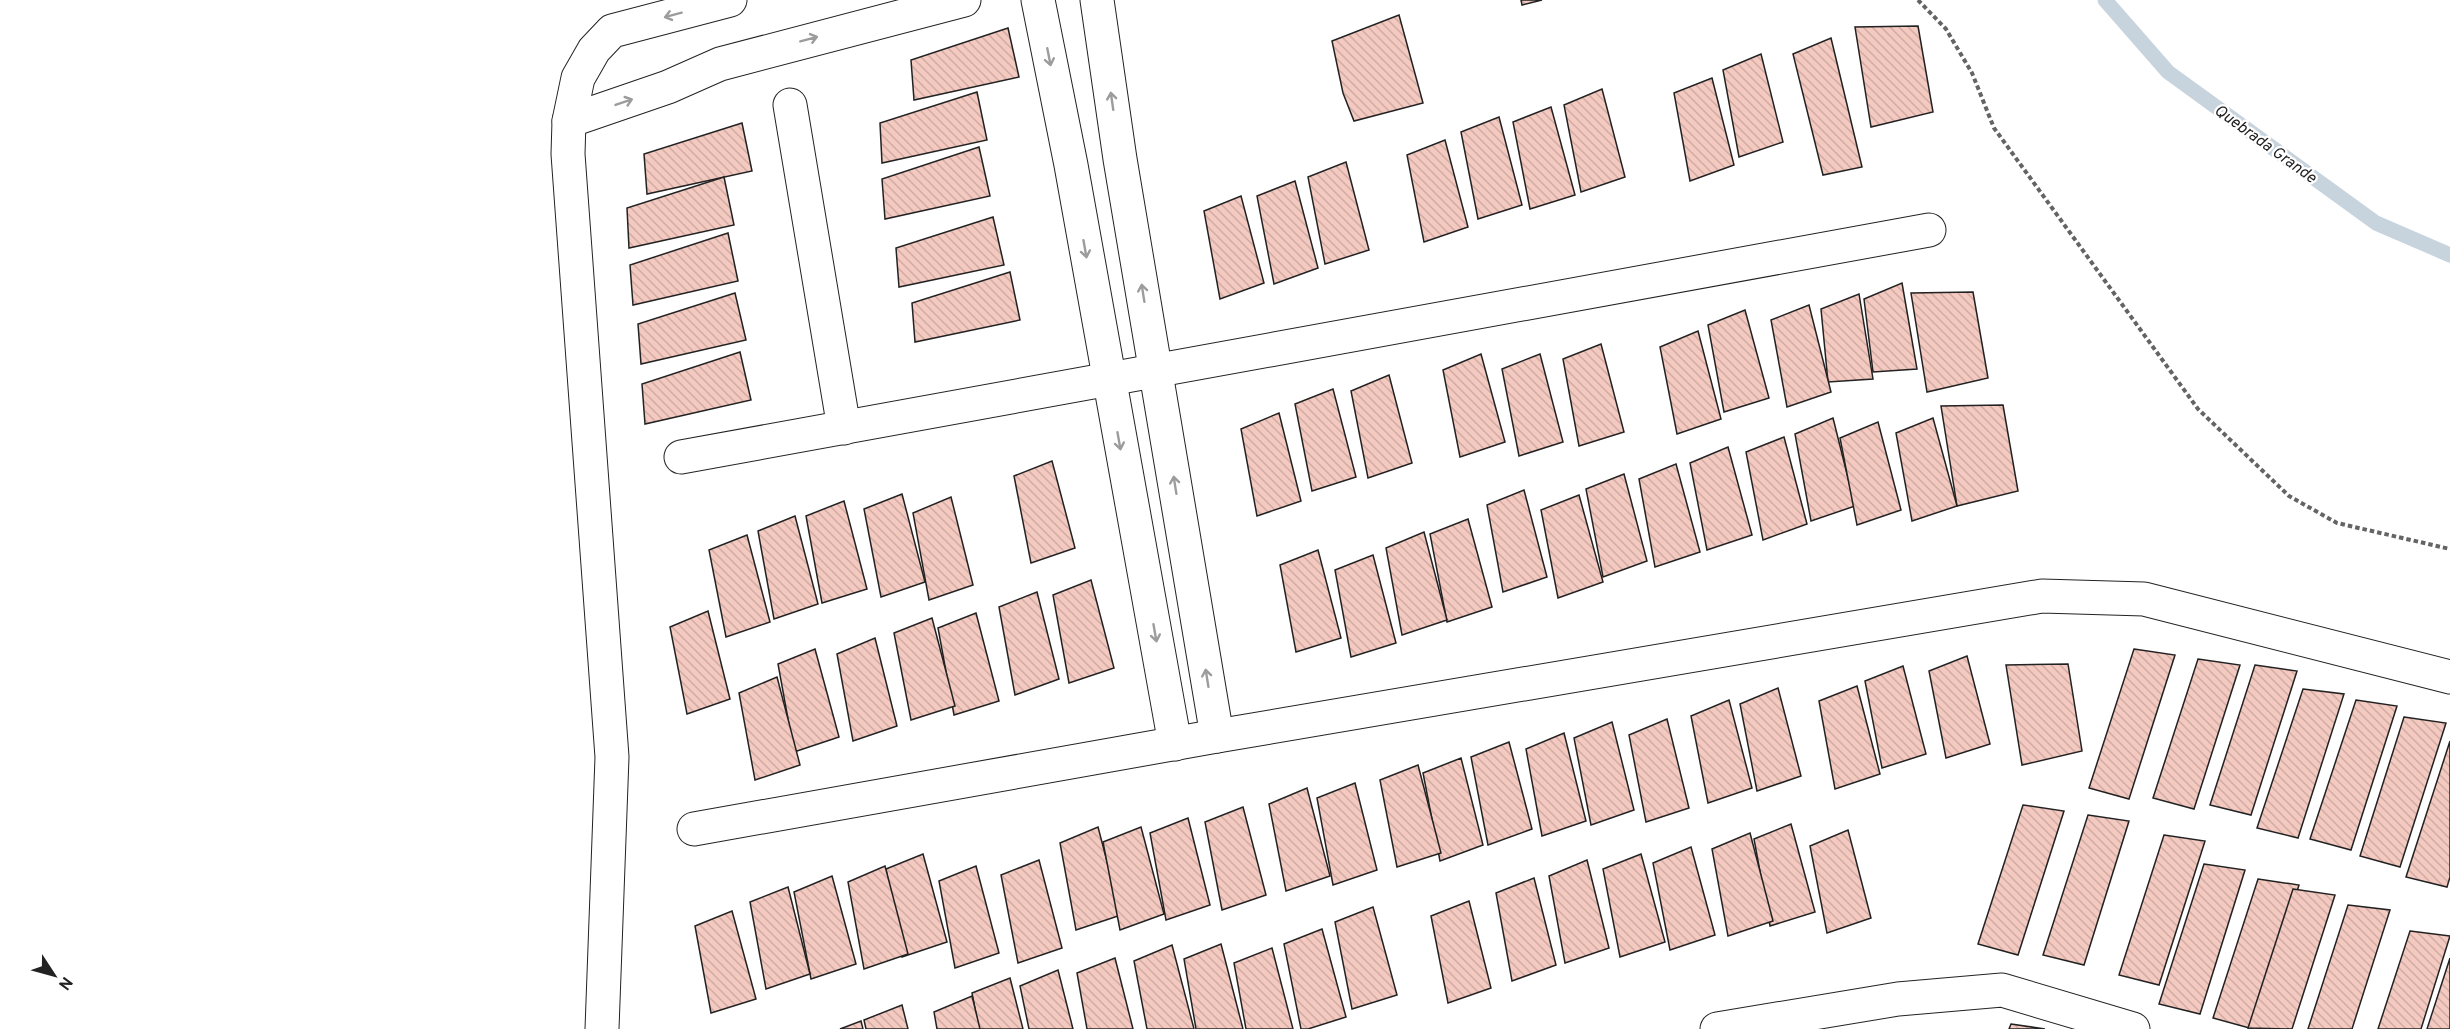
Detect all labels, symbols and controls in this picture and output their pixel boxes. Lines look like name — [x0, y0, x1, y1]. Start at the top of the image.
one-way arrow — [664, 9, 683, 21]
one-way arrow — [799, 33, 818, 45]
one-way arrow — [1044, 47, 1055, 67]
one-way arrow — [1106, 91, 1117, 111]
one-way arrow — [614, 96, 633, 107]
water label: Quebrada Grande — [2210, 101, 2320, 189]
one-way arrow — [1079, 239, 1090, 258]
one-way arrow — [1137, 284, 1148, 303]
one-way arrow — [1114, 431, 1125, 450]
one-way arrow — [1169, 476, 1180, 496]
one-way arrow — [1150, 622, 1161, 642]
one-way arrow — [1201, 668, 1212, 688]
north arrow — [24, 945, 84, 1005]
text: N — [53, 972, 76, 993]

